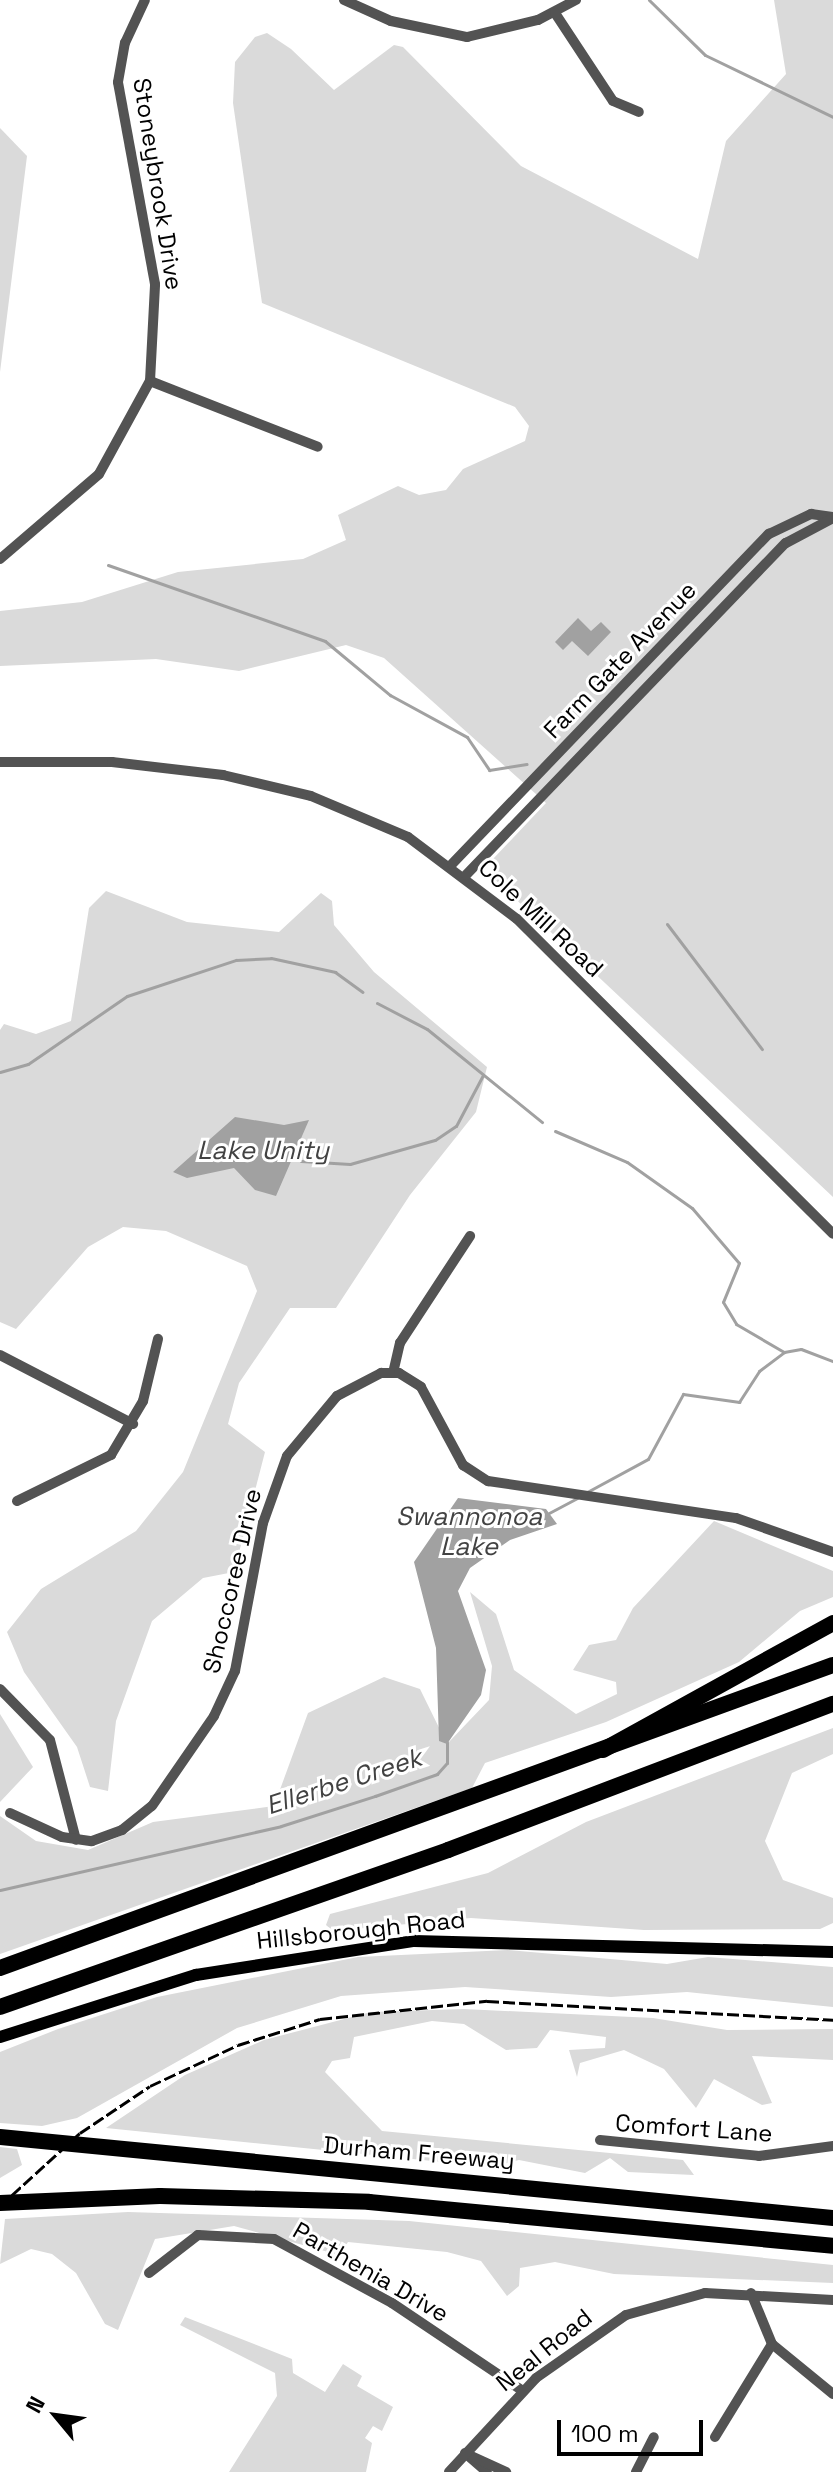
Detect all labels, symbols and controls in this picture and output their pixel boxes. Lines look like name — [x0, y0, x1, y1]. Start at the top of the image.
street label: Stoneybrook Drive — [127, 76, 189, 292]
street label: Farm Gate Avenue — [538, 576, 702, 744]
street label: Cole Mill Road — [473, 853, 609, 983]
water label: Lake Unity — [197, 1135, 329, 1167]
street label: Shoccoree Drive — [197, 1486, 267, 1676]
water label: Swannonoa Lake — [396, 1501, 542, 1562]
water label: Ellerbe Creek — [262, 1742, 426, 1822]
street label: Hillsborough Road — [255, 1905, 467, 1955]
street label: Comfort Lane — [614, 2108, 774, 2148]
street label: Durham Freeway — [322, 2130, 516, 2176]
street label: Parthenia Drive — [288, 2216, 454, 2328]
street label: Neal Road — [490, 2303, 598, 2397]
north arrow — [16, 2376, 96, 2456]
text: N — [19, 2391, 51, 2418]
scale bar — [561, 2404, 707, 2454]
text: 100 m — [571, 2418, 639, 2449]

